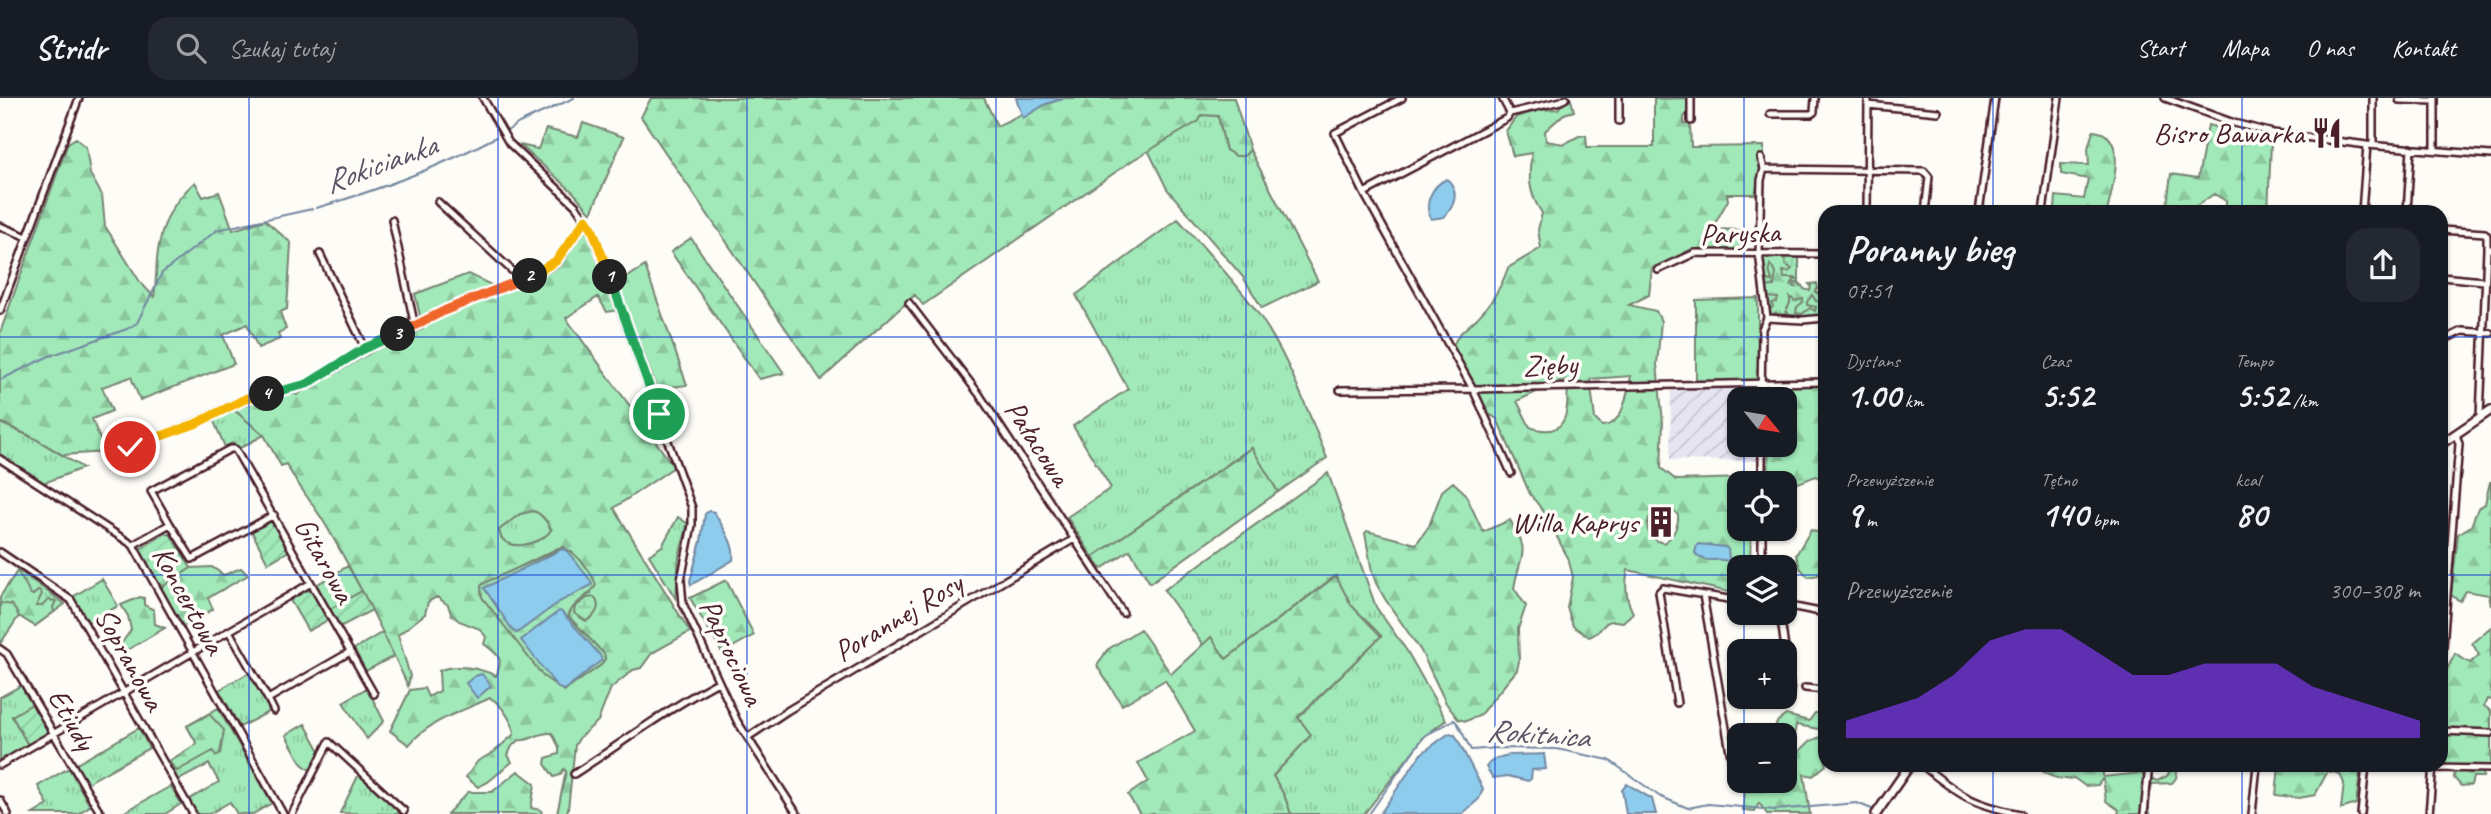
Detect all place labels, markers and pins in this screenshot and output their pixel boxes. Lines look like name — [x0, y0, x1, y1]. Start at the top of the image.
place label: Bisro Bawarka — [2154, 114, 2306, 152]
restaurant icon: Bisro Bawarka — [2310, 116, 2344, 150]
pin: 2 — [512, 258, 548, 294]
pin: 1 — [592, 260, 628, 294]
pin: 3 — [380, 316, 416, 352]
pin: 4 — [250, 376, 284, 412]
pin — [629, 384, 689, 444]
pin — [100, 417, 160, 477]
place label: Willa Kaprys — [1512, 503, 1641, 541]
building icon: Willa Kaprys — [1644, 505, 1678, 539]

